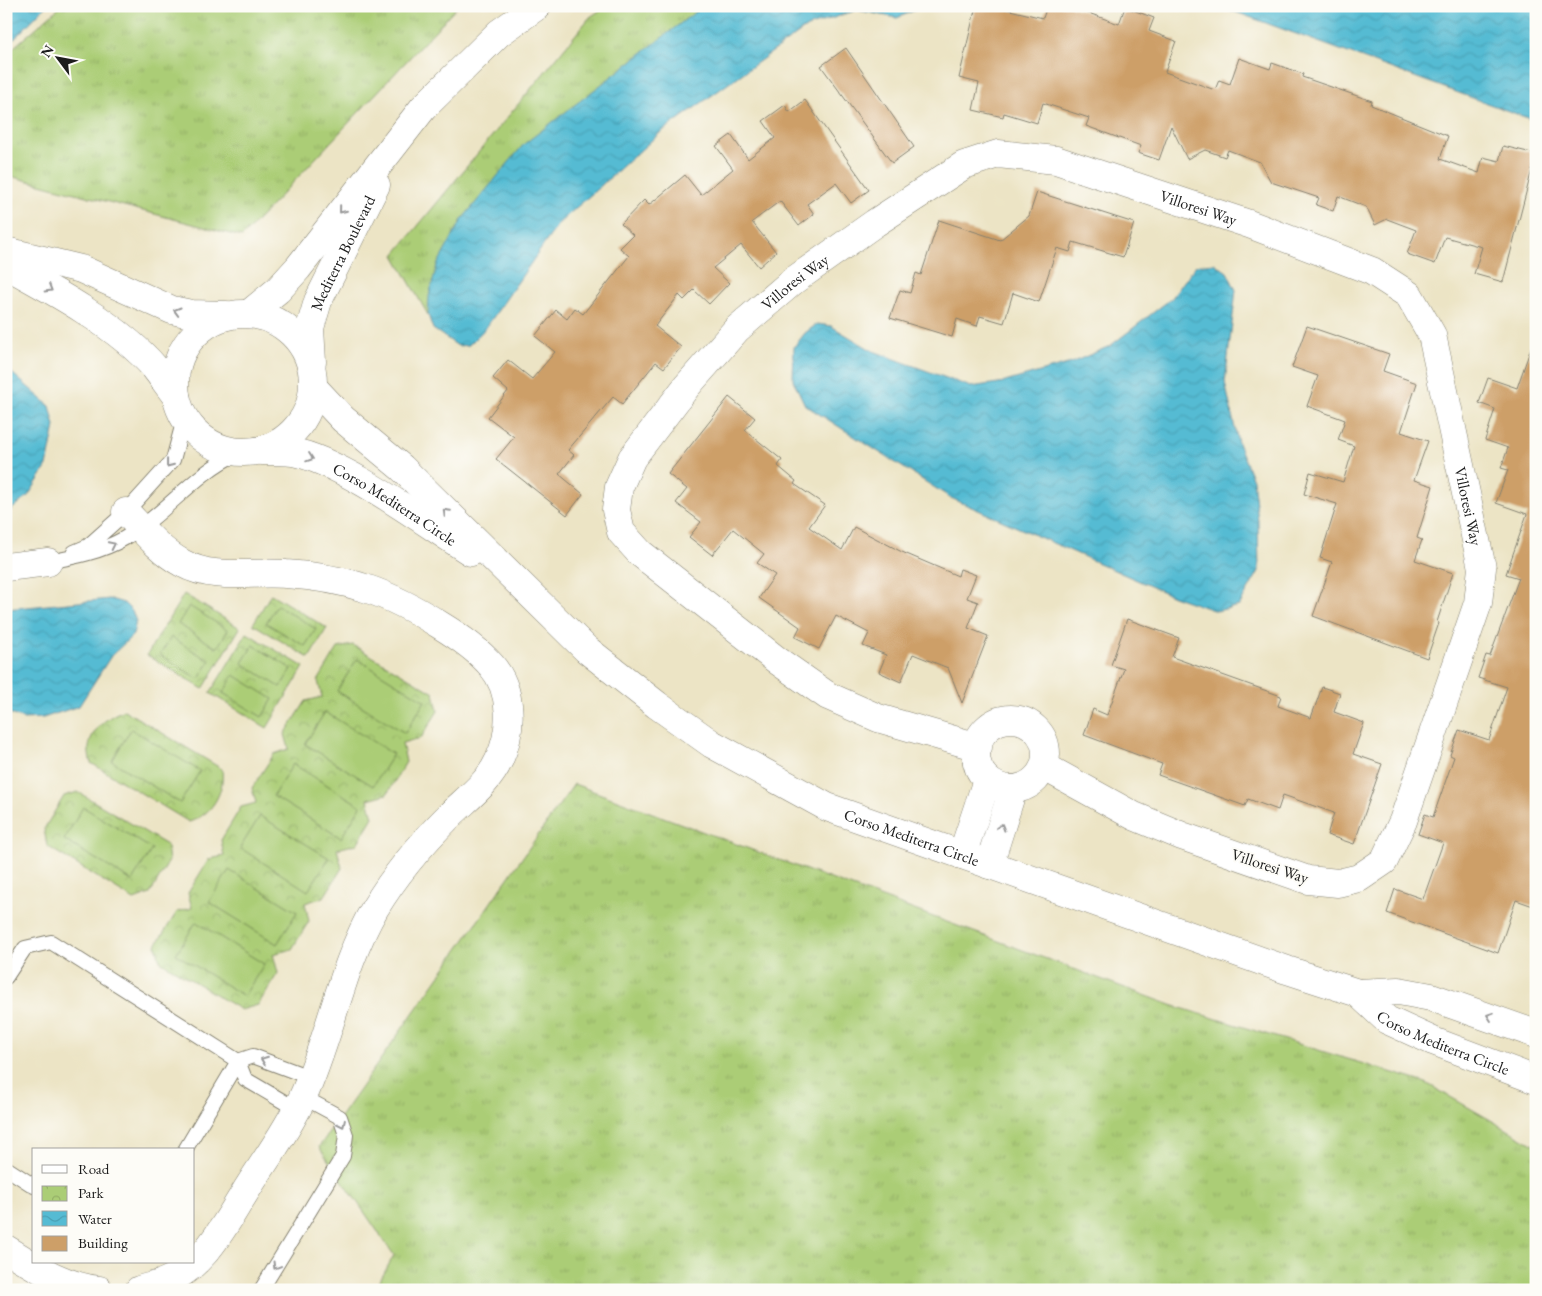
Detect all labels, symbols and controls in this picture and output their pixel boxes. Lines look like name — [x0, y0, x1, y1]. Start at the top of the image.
north arrow — [32, 32, 82, 82]
text: N — [36, 41, 58, 61]
street label: Villoresi Way — [1157, 185, 1241, 230]
street label: Mediterra Boulevard — [305, 191, 380, 313]
one-way arrow — [340, 204, 348, 213]
street label: Villoresi Way — [756, 248, 833, 314]
one-way arrow — [43, 283, 52, 293]
one-way arrow — [174, 306, 182, 316]
one-way arrow — [305, 452, 313, 462]
street label: Corso Mediterra Circle — [329, 457, 461, 550]
one-way arrow — [166, 458, 175, 468]
street label: Villoresi Way — [1450, 465, 1488, 548]
one-way arrow — [443, 509, 452, 518]
one-way arrow — [107, 541, 116, 551]
street label: Corso Mediterra Circle — [841, 803, 982, 871]
one-way arrow — [996, 823, 1006, 832]
street label: Villoresi Way — [1229, 844, 1312, 889]
street label: Corso Mediterra Circle — [1372, 1005, 1512, 1079]
one-way arrow — [1487, 1012, 1495, 1022]
one-way arrow — [260, 1056, 269, 1066]
one-way arrow — [335, 1119, 346, 1128]
legend — [32, 1148, 195, 1264]
text: Road — [78, 1159, 110, 1178]
text: Park — [78, 1183, 105, 1202]
text: Water — [78, 1209, 112, 1228]
text: Building — [78, 1233, 128, 1252]
one-way arrow — [272, 1260, 282, 1269]

